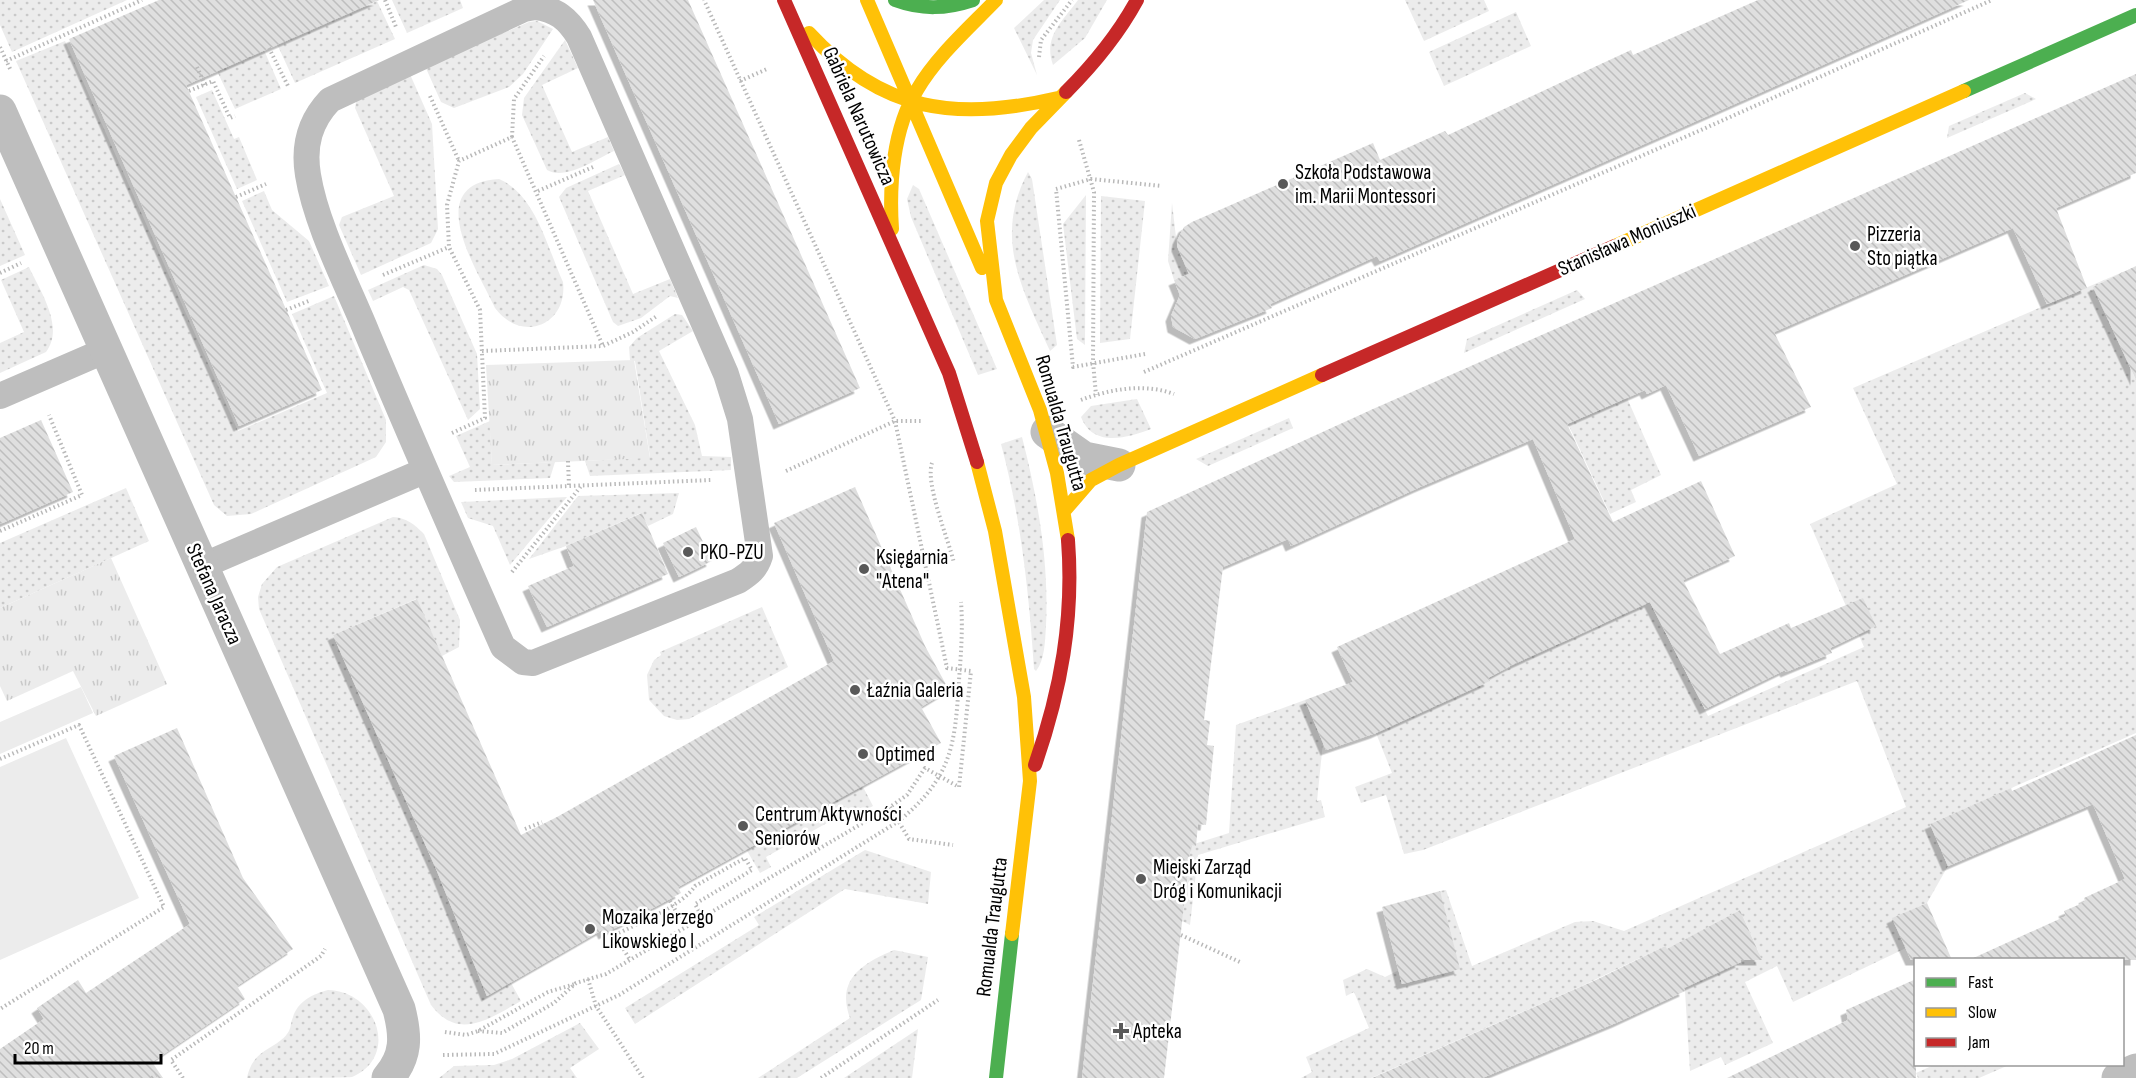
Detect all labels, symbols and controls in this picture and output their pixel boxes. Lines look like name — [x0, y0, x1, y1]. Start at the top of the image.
street label: Gabriela Narutowicza — [817, 43, 901, 189]
place label: Szkoła Podstawowa im. Marii Montessori — [1295, 160, 1436, 209]
marker: Szkoła Podstawowa im. Marii Montessori — [1276, 177, 1290, 191]
street label: Stanisława Moniuszki — [1554, 198, 1700, 282]
place label: Pizzeria Sto piątka — [1867, 222, 1937, 271]
marker: Pizzeria Sto piątka — [1848, 239, 1862, 253]
street label: Romualda Traugutta — [1030, 352, 1092, 494]
street label: Stefana Jaracza — [181, 540, 247, 648]
place label: PKO-PZU — [700, 540, 764, 565]
marker: PKO-PZU — [681, 545, 695, 559]
place label: Księgarnia "Atena" — [876, 545, 948, 594]
marker: Księgarnia "Atena" — [857, 562, 871, 576]
place label: Łaźnia Galeria — [866, 678, 964, 703]
marker: Łaźnia Galeria — [848, 683, 862, 697]
place label: Optimed — [875, 742, 935, 767]
marker: Optimed — [856, 747, 870, 761]
place label: Centrum Aktywności Seniorów — [755, 802, 902, 851]
marker: Centrum Aktywności Seniorów — [736, 819, 750, 833]
place label: Miejski Zarząd Dróg i Komunikacji — [1153, 855, 1282, 904]
street label: Romualda Traugutta — [971, 856, 1013, 998]
marker: Miejski Zarząd Dróg i Komunikacji — [1134, 872, 1148, 886]
place label: Mozaika Jerzego Likowskiego I — [602, 905, 714, 954]
marker: Mozaika Jerzego Likowskiego I — [583, 922, 597, 936]
legend — [1914, 958, 2124, 1066]
text: Fast — [1968, 972, 1994, 993]
text: Slow — [1968, 1002, 1997, 1023]
place label: Apteka — [1132, 1019, 1182, 1044]
marker: Apteka — [1114, 1024, 1128, 1038]
scale bar — [15, 1027, 160, 1065]
text: Jam — [1967, 1032, 1990, 1053]
text: 20 m — [24, 1038, 54, 1059]

